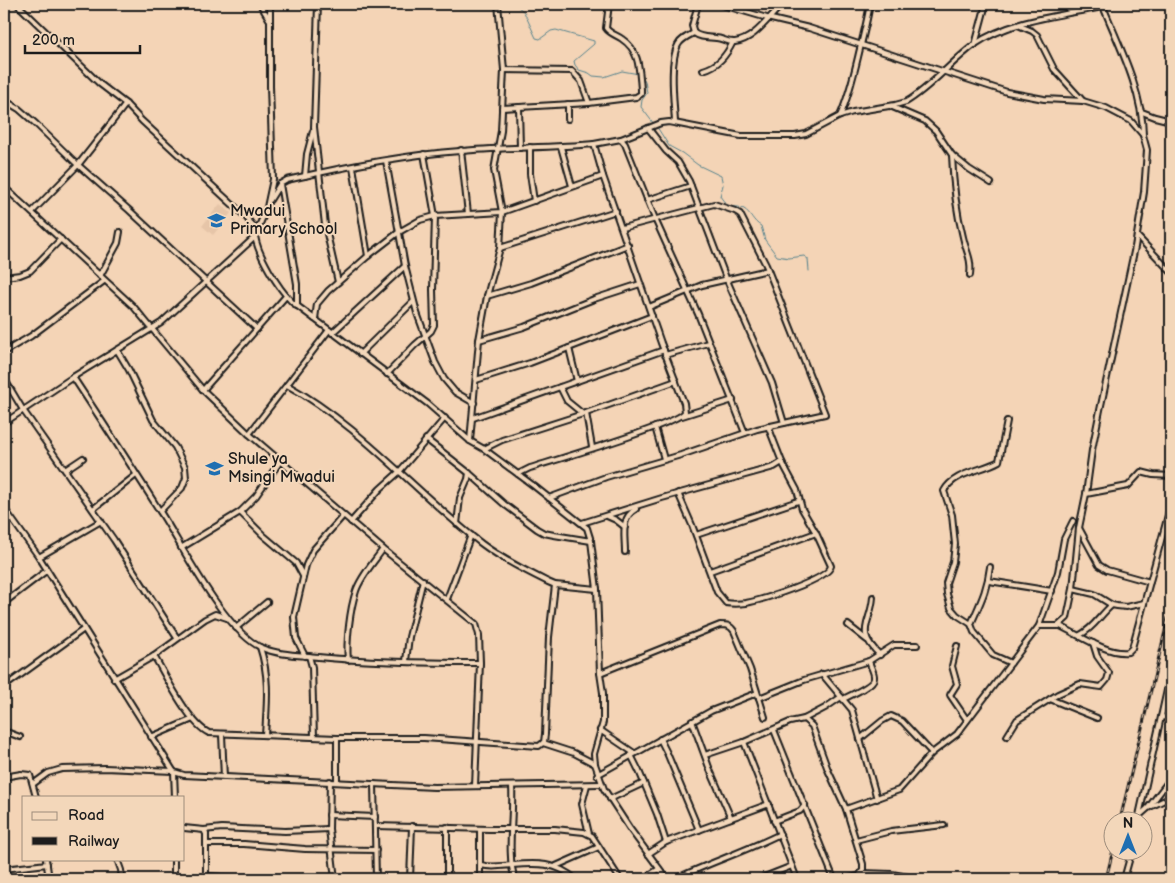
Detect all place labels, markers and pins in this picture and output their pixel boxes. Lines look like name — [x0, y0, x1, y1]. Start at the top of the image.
place label: Mwadui Primary School — [230, 202, 337, 239]
school or university icon: Mwadui Primary School — [206, 210, 226, 230]
place label: Shule ya Msingi Mwadui — [228, 450, 335, 487]
school or university icon: Shule ya Msingi Mwadui — [204, 458, 224, 478]

